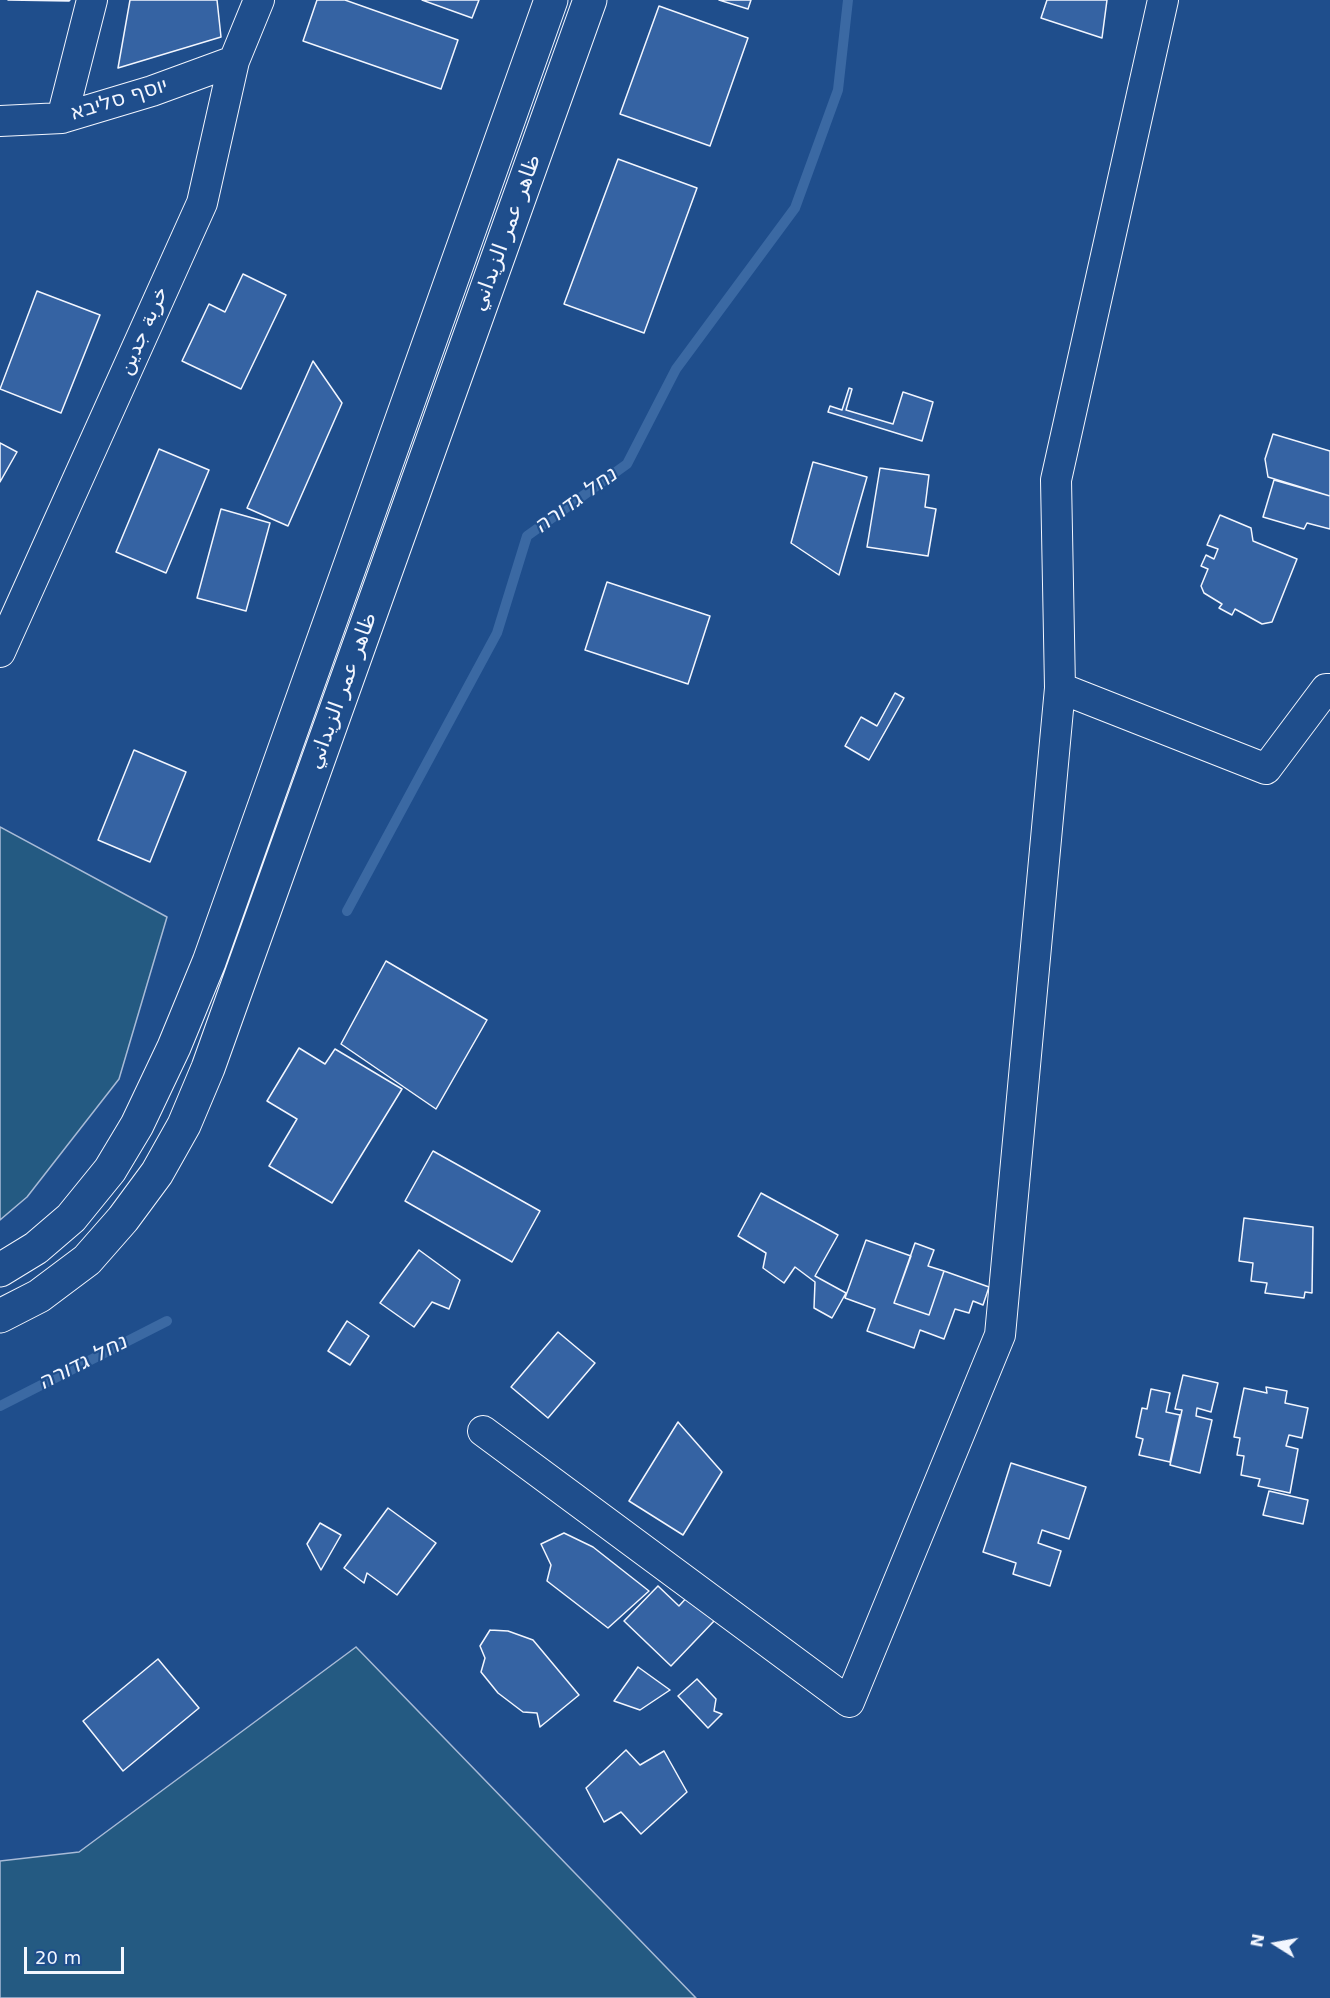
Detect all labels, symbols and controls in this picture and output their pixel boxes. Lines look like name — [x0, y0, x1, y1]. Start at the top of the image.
street label: יוסף סליבא — [67, 73, 171, 127]
street label: ظاهر عمر الزيداني — [467, 151, 547, 315]
street label: خربة جدين — [113, 283, 175, 379]
water label: נחל גדורה — [529, 462, 623, 540]
street label: ظاهر عمر الزيداني — [303, 609, 383, 773]
water label: נחל גדורה — [34, 1329, 132, 1397]
north arrow — [1246, 1914, 1306, 1974]
text: N — [1247, 1932, 1268, 1949]
scale bar — [27, 1935, 128, 1973]
text: 20 m — [35, 1947, 81, 1968]

